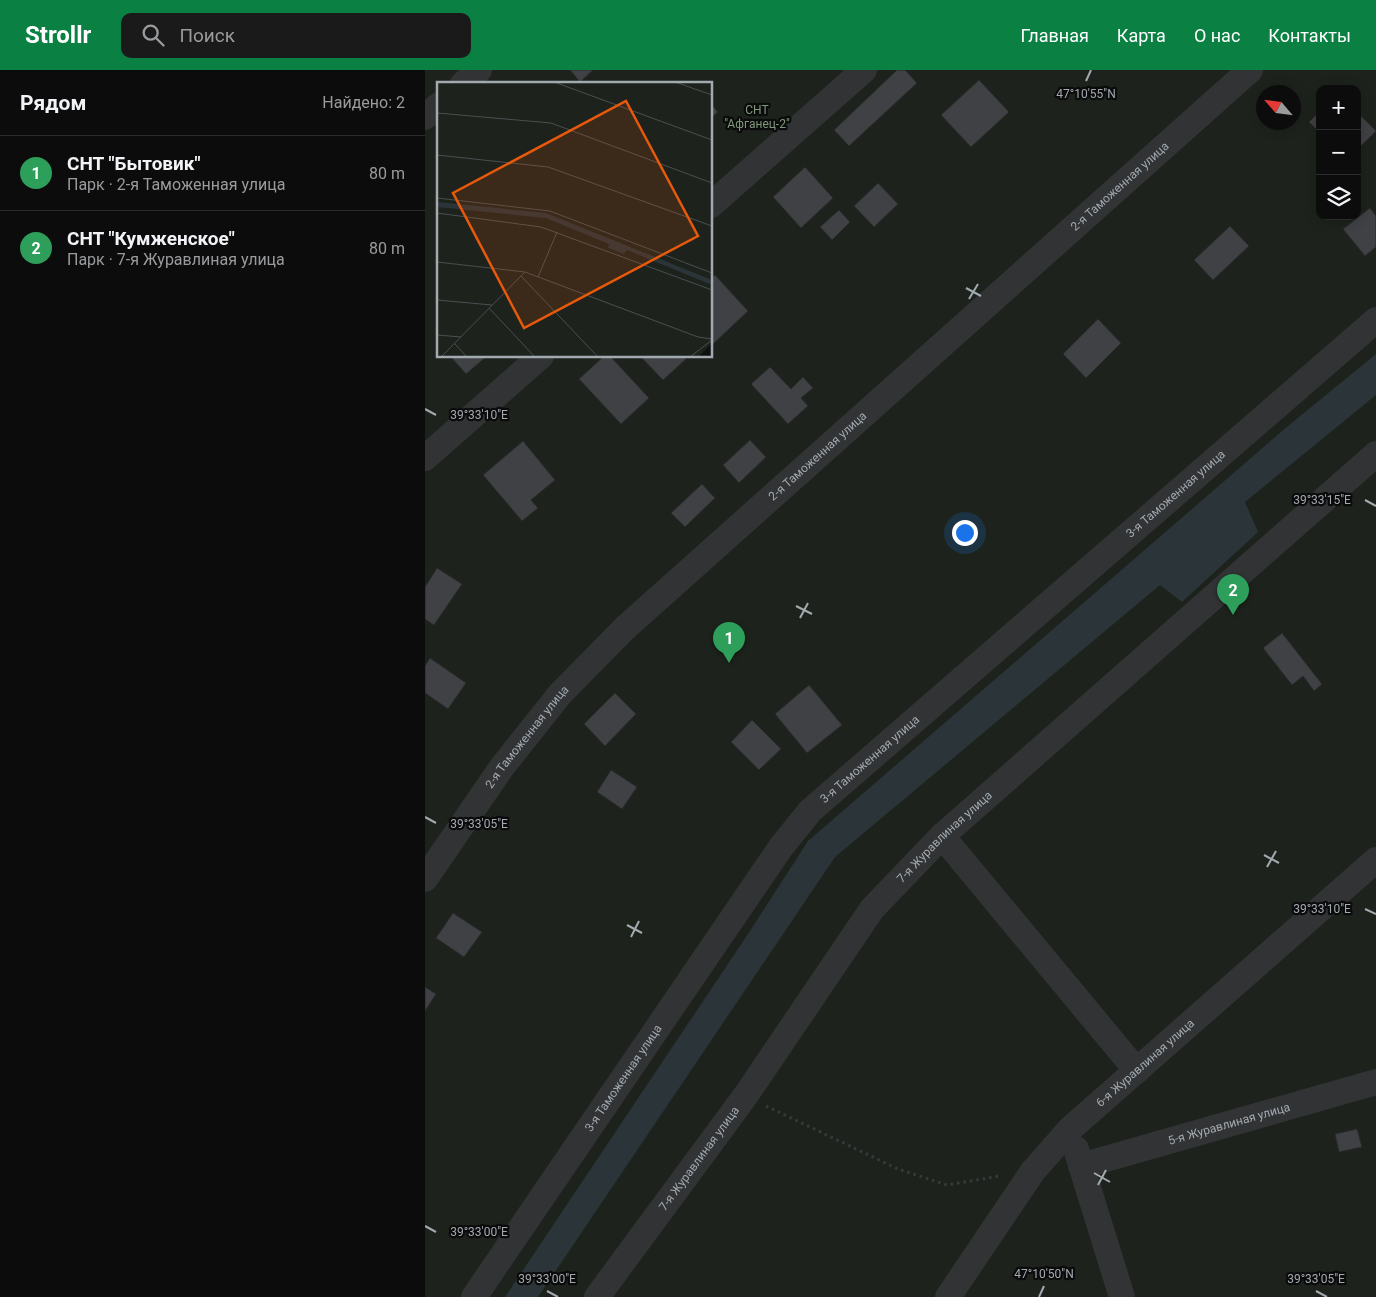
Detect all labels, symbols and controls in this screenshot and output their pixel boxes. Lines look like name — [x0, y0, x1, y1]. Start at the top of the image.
search box — [121, 13, 471, 58]
text: Strollr — [25, 21, 91, 49]
icon: search — [139, 21, 167, 49]
text: Поиск — [179, 24, 235, 47]
text: Главная — [1020, 25, 1089, 46]
text: Карта — [1117, 25, 1166, 46]
text: О нас — [1194, 25, 1240, 46]
text: Контакты — [1268, 25, 1351, 46]
inset map — [437, 82, 713, 358]
north arrow — [1256, 85, 1301, 130]
map controls — [1316, 85, 1361, 220]
button: + — [1316, 85, 1361, 130]
text: 47°10'55"N — [1056, 87, 1116, 101]
text: Рядом — [20, 91, 86, 115]
text: Найдено: 2 — [322, 93, 405, 112]
park label: СНТ "Афганец-2" — [724, 103, 790, 131]
button: − — [1316, 130, 1361, 175]
street label: 2-я Таможенная улица — [1068, 139, 1172, 234]
text: СНТ "Бытовик" — [67, 152, 201, 175]
text: 1 — [31, 164, 41, 183]
text: 80 m — [369, 164, 405, 183]
text: Парк · 2-я Таможенная улица — [67, 175, 285, 194]
button: layers — [1316, 175, 1361, 220]
text: СНТ "Кумженское" — [67, 227, 235, 250]
text: 2 — [31, 239, 41, 258]
text: 80 m — [369, 239, 405, 258]
text: Парк · 7-я Журавлиная улица — [67, 250, 285, 269]
text: 39°33'10"E — [450, 408, 508, 422]
street label: 2-я Таможенная улица — [766, 409, 869, 503]
street label: 3-я Таможенная улица — [1123, 447, 1228, 541]
text: 39°33'15"E — [1293, 493, 1351, 507]
your location — [952, 520, 978, 546]
pin: 2 — [1217, 574, 1249, 615]
pin: 1 — [713, 622, 745, 663]
street label: 2-я Таможенная улица — [483, 683, 571, 791]
street label: 3-я Таможенная улица — [817, 712, 922, 806]
street label: 7-я Журавлиная улица — [894, 788, 995, 885]
text: 39°33'05"E — [450, 817, 508, 831]
text: 39°33'10"E — [1293, 902, 1351, 916]
street label: 6-я Журавлиная улица — [1093, 1016, 1197, 1110]
street label: 3-я Таможенная улица — [582, 1022, 665, 1134]
street label: 5-я Журавлиная улица — [1167, 1100, 1292, 1148]
street label: 7-я Журавлиная улица — [656, 1104, 742, 1213]
text: 39°33'00"E — [450, 1225, 508, 1239]
text: 47°10'50"N — [1014, 1267, 1074, 1281]
text: 39°33'00"E — [518, 1272, 576, 1286]
text: 39°33'05"E — [1287, 1272, 1345, 1286]

